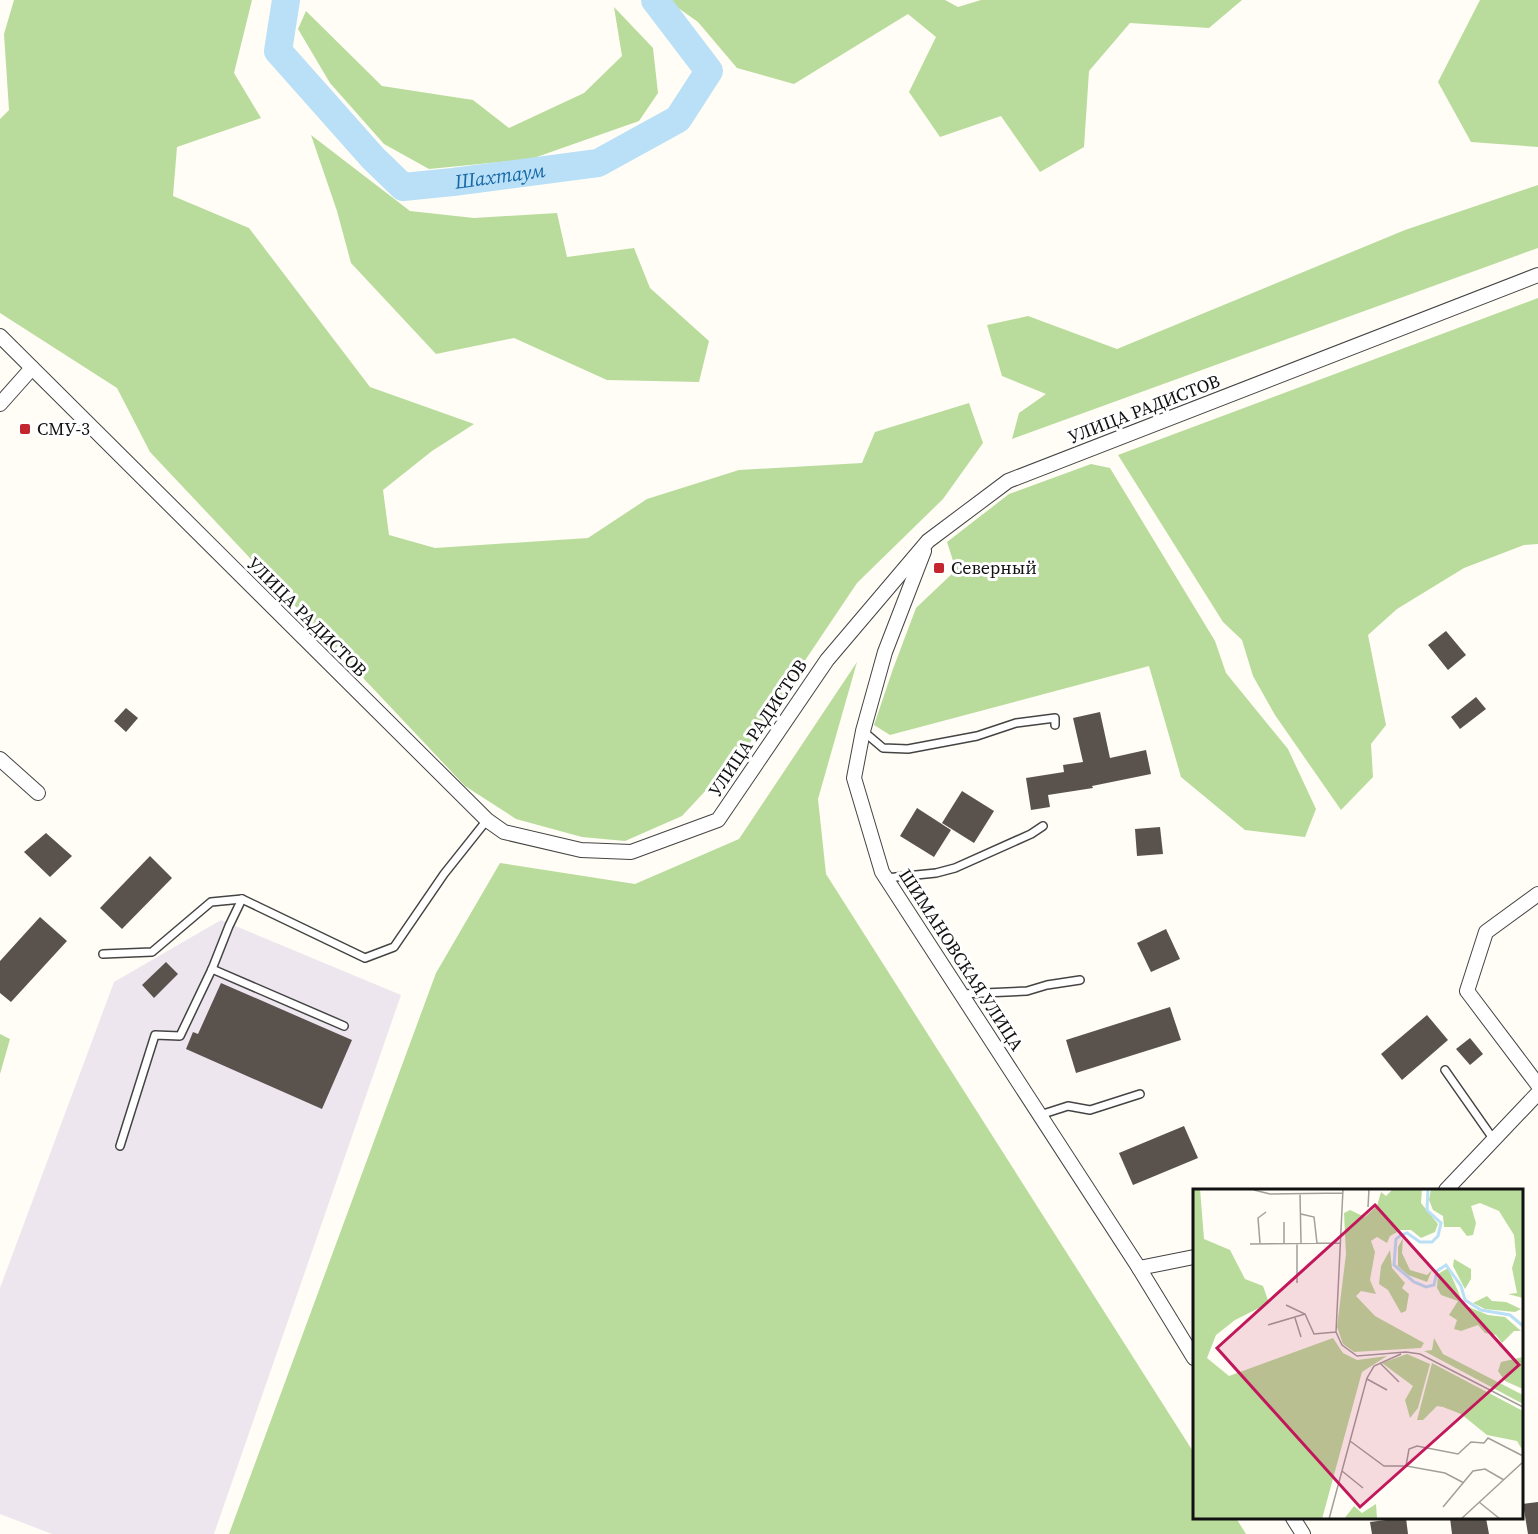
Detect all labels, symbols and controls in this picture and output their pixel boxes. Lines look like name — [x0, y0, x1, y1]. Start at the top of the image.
water label: Шахтаум — [452, 156, 547, 196]
street label: УЛИЦА РАДИСТОВ — [1064, 368, 1223, 449]
place label: СМУ-3 — [37, 416, 90, 441]
marker: СМУ-3 — [18, 422, 32, 436]
street label: УЛИЦА РАДИСТОВ — [242, 551, 373, 682]
place label: Северный — [951, 555, 1037, 580]
marker: Северный — [932, 561, 946, 575]
street label: УЛИЦА РАДИСТОВ — [702, 654, 813, 801]
street label: ШИМАНОВСКАЯ УЛИЦА — [893, 864, 1030, 1056]
inset map — [1193, 1189, 1523, 1519]

